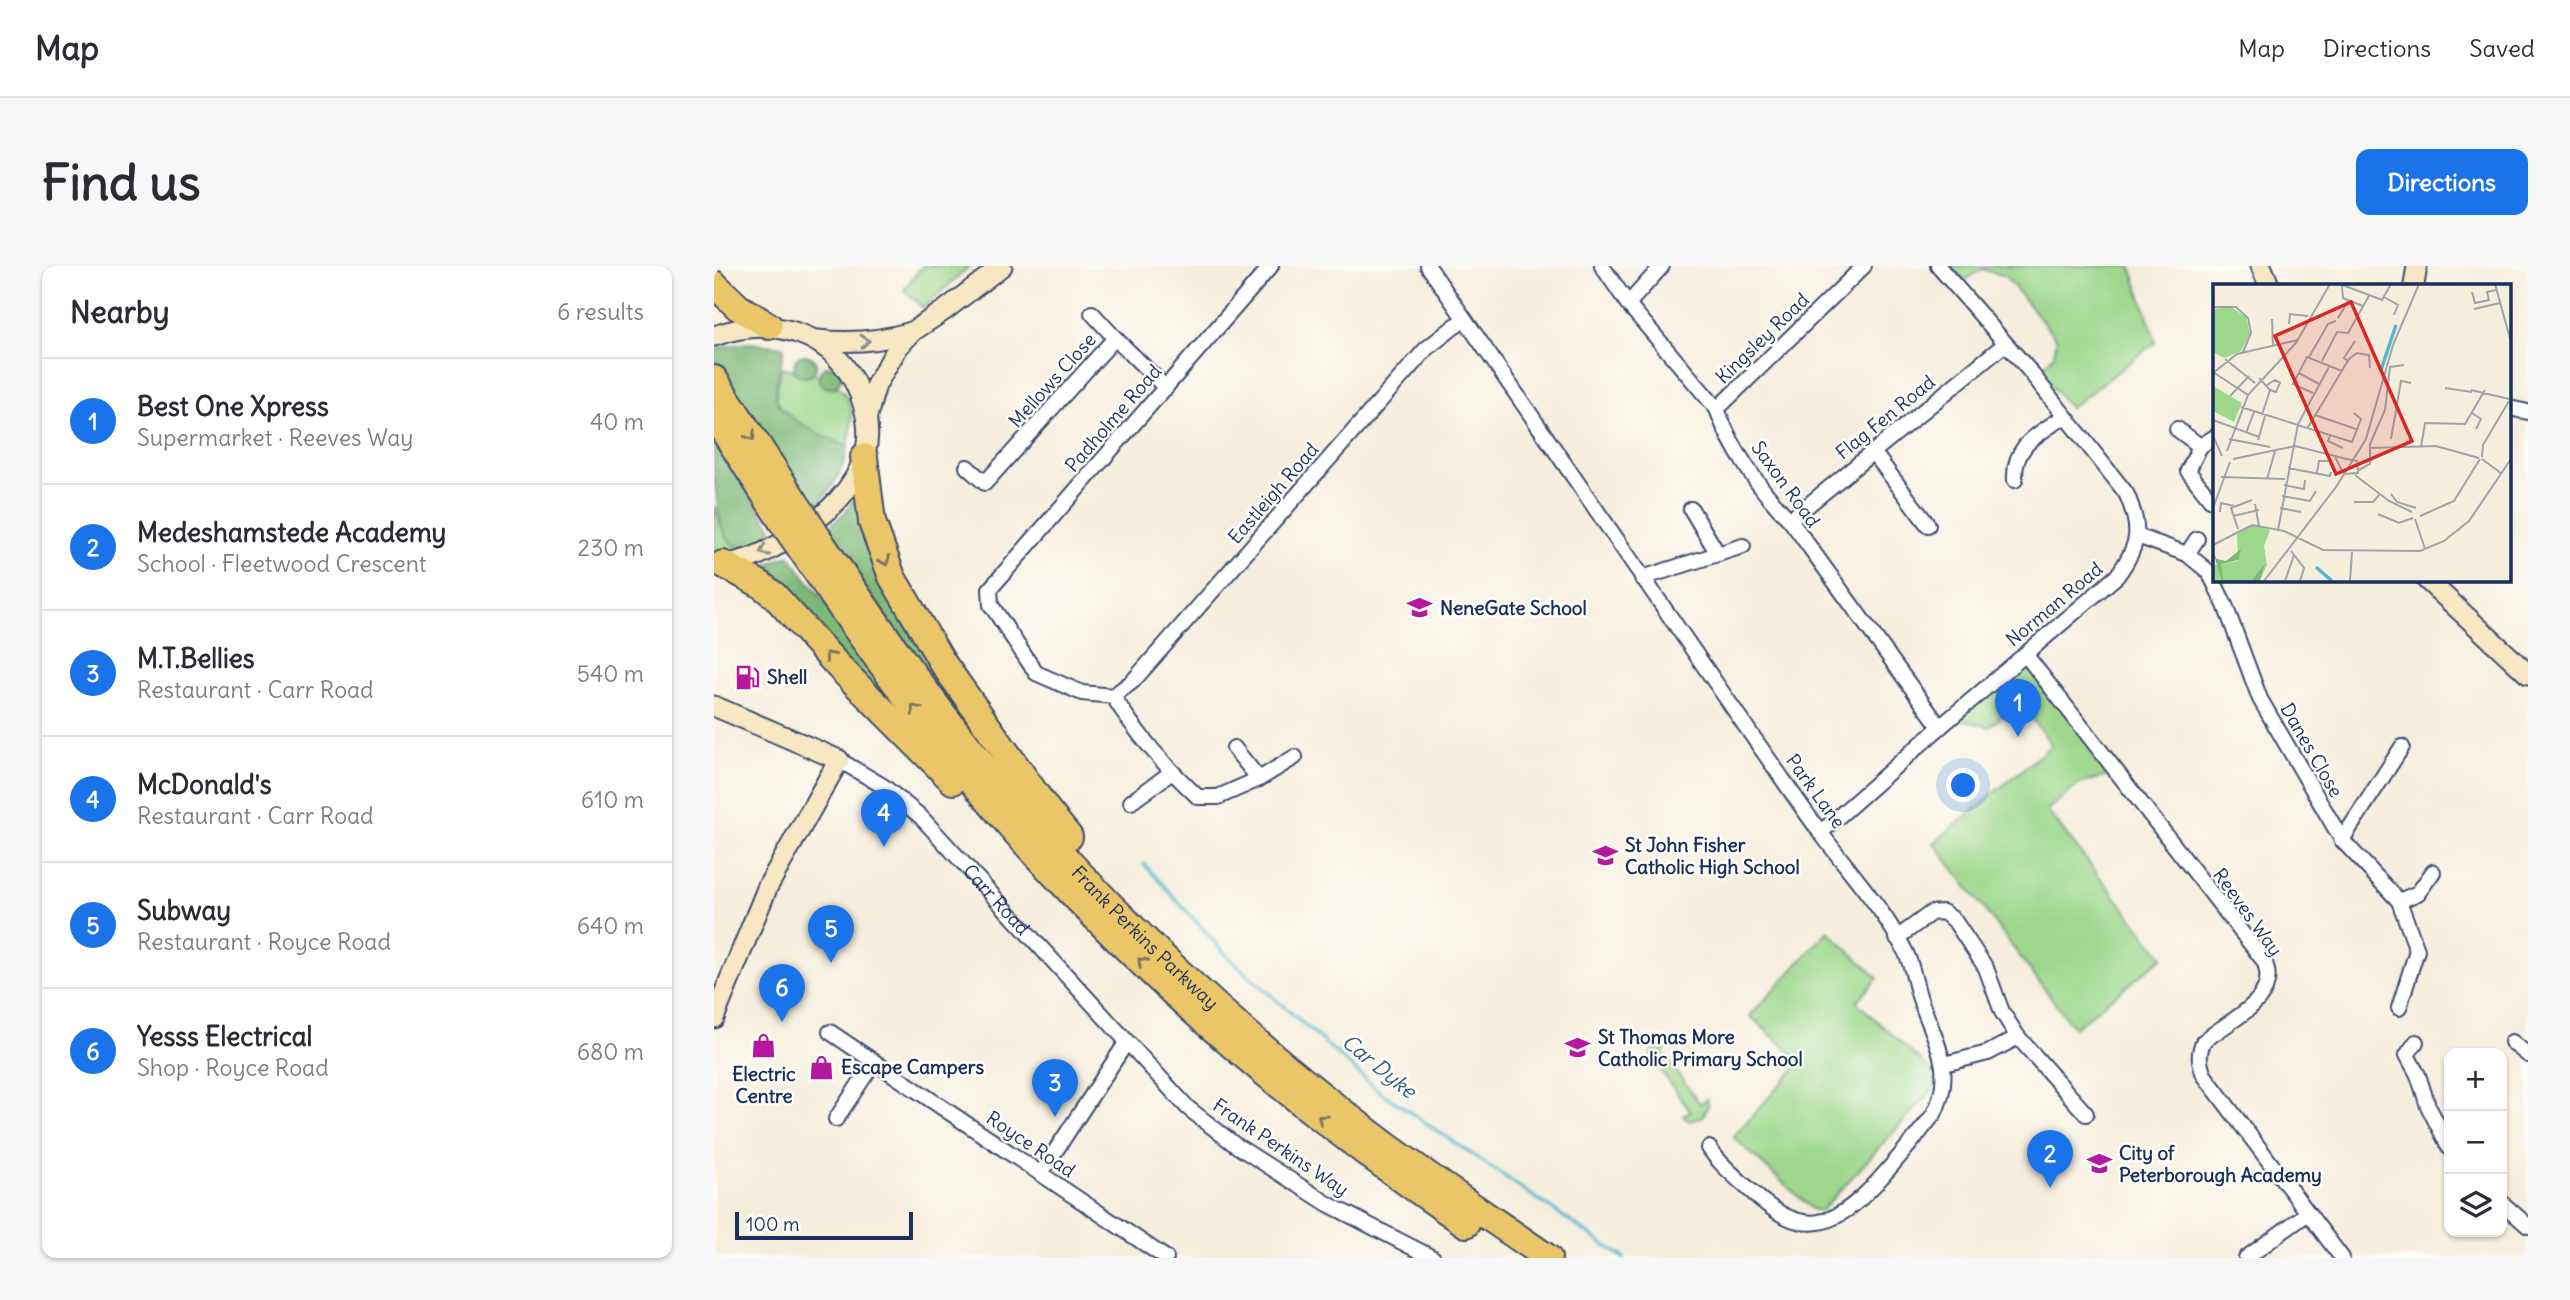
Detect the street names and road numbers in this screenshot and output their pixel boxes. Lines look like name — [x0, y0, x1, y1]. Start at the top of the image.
street label: Kingsley Road — [1710, 287, 1814, 389]
street label: Mellows Close — [1003, 328, 1101, 432]
street label: Padholme Road — [1060, 359, 1166, 477]
street label: Flag Fen Road — [1830, 370, 1940, 464]
street label: Saxon Road — [1747, 436, 1825, 532]
street label: Eastleigh Road — [1223, 438, 1323, 548]
street label: Norman Road — [2001, 557, 2107, 651]
street label: Danes Close — [2275, 699, 2349, 801]
street label: Park Lane — [1781, 749, 1851, 833]
street label: Carr Road — [958, 859, 1035, 940]
street label: Frank Perkins Parkway — [1067, 860, 1224, 1015]
street label: Reeves Way — [2208, 863, 2288, 961]
street label: Frank Perkins Way — [1209, 1093, 1353, 1201]
street label: Royce Road — [982, 1106, 1080, 1182]

